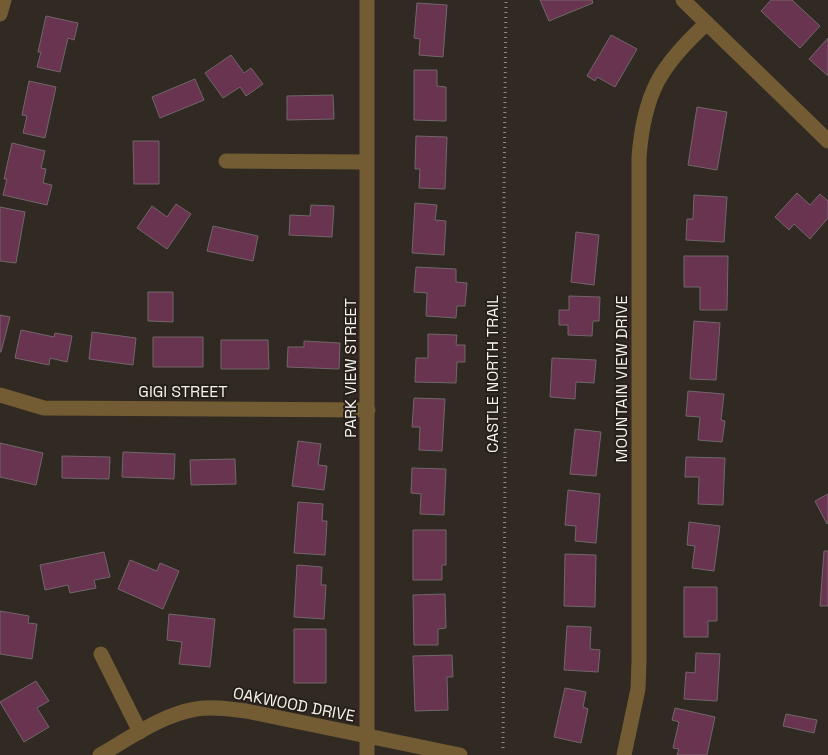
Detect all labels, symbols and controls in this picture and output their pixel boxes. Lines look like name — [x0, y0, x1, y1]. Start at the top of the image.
street label: CASTLE NORTH TRAIL — [482, 295, 503, 453]
street label: MOUNTAIN VIEW DRIVE — [611, 296, 632, 462]
street label: PARK VIEW STREET — [340, 298, 361, 438]
street label: GIGI STREET — [138, 381, 228, 402]
street label: OAKWOOD DRIVE — [231, 682, 357, 727]

